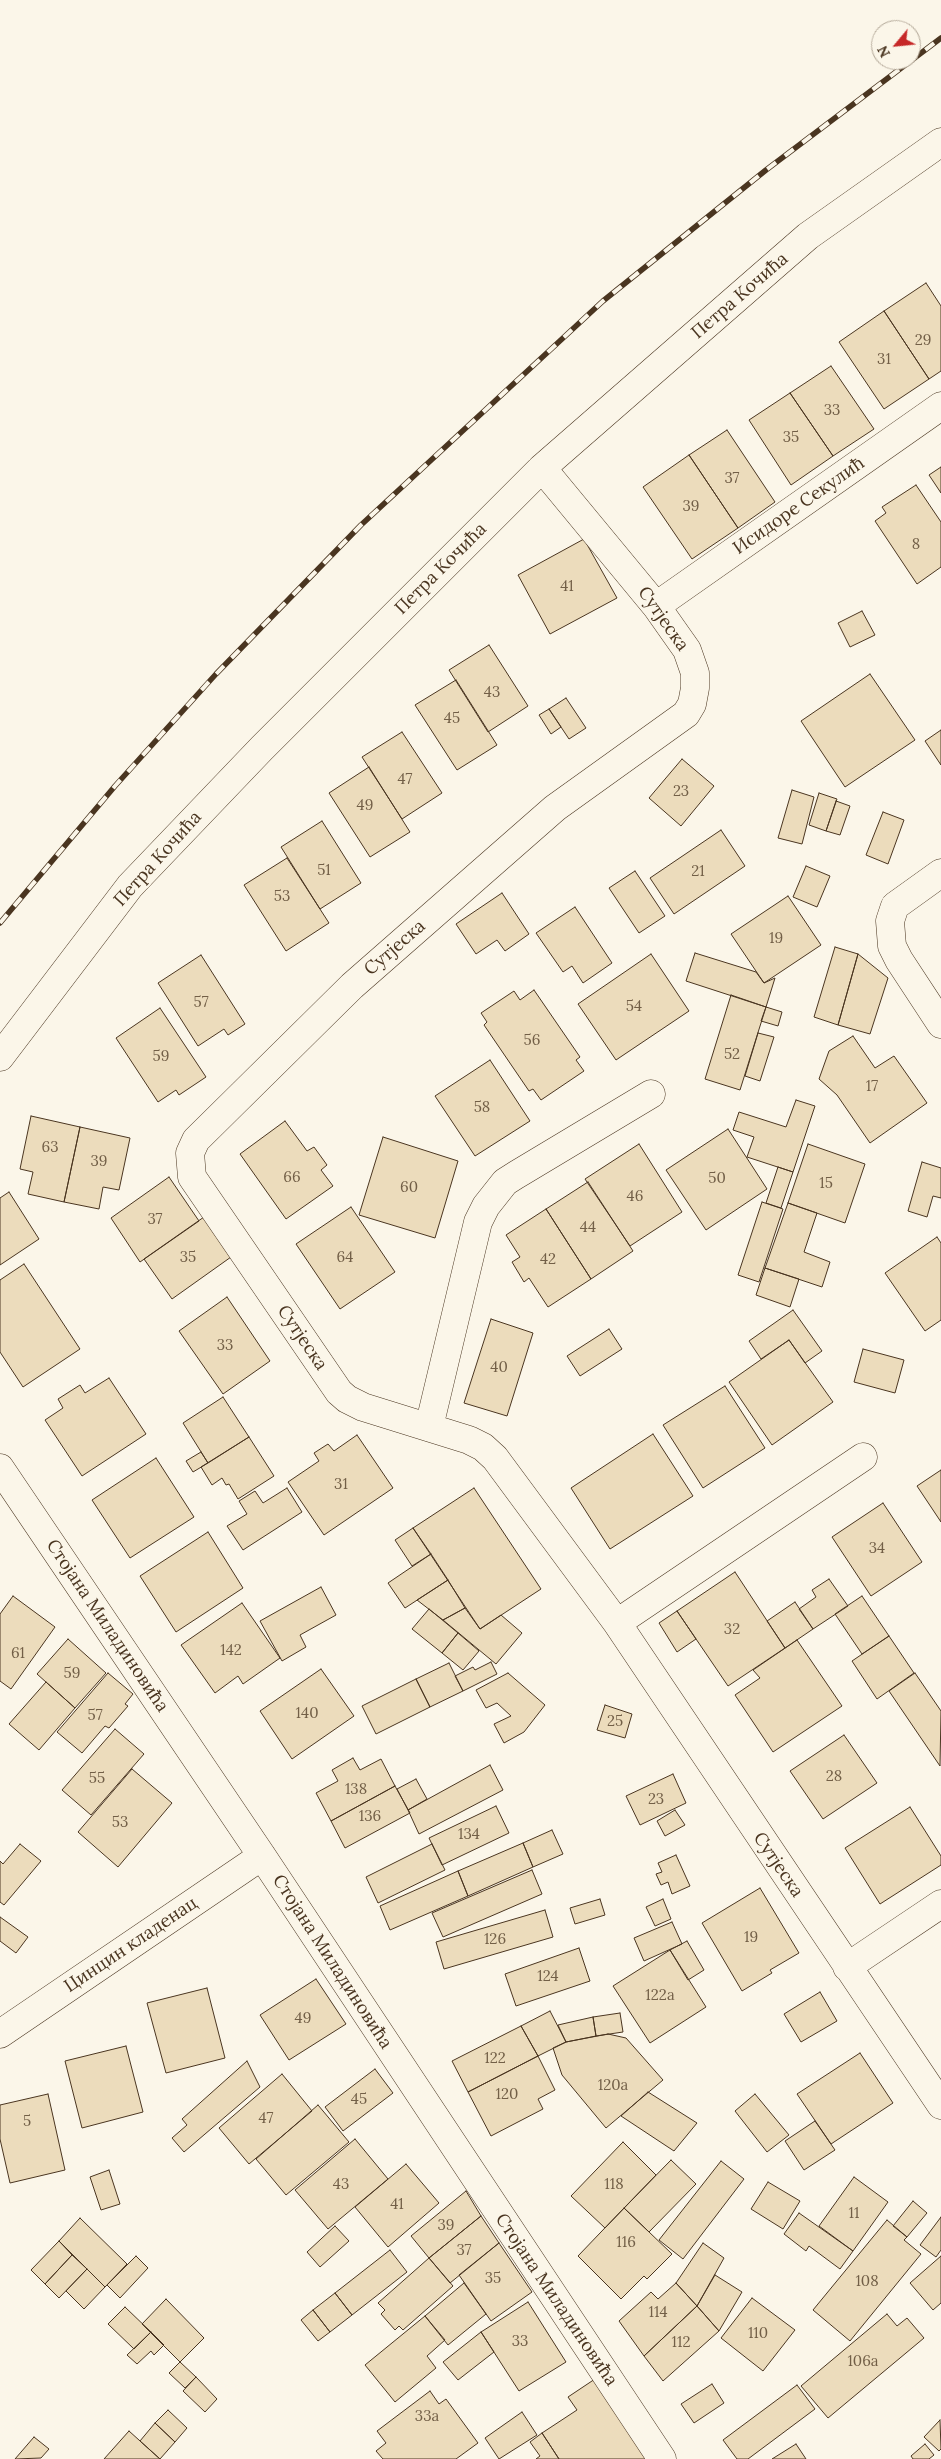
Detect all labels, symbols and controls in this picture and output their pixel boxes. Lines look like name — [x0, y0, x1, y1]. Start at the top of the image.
north arrow — [871, 20, 921, 70]
text: N — [873, 43, 894, 61]
street label: Петра Кочића — [687, 248, 793, 344]
house number: 29 — [915, 332, 931, 350]
house number: 31 — [877, 351, 891, 369]
house number: 33 — [824, 402, 840, 420]
house number: 35 — [783, 429, 799, 447]
street label: Исидоре Секулић — [729, 453, 869, 559]
house number: 37 — [725, 470, 739, 488]
house number: 39 — [682, 498, 700, 516]
street label: Петра Кочића — [391, 519, 491, 619]
house number: 8 — [912, 536, 920, 554]
house number: 41 — [560, 578, 574, 596]
street label: Сутјеска — [633, 583, 693, 655]
house number: 43 — [484, 684, 500, 702]
house number: 45 — [444, 710, 460, 728]
house number: 47 — [397, 771, 413, 789]
house number: 23 — [673, 783, 689, 801]
house number: 49 — [357, 797, 373, 815]
street label: Петра Кочића — [110, 807, 206, 911]
house number: 51 — [317, 862, 331, 880]
house number: 21 — [691, 863, 705, 881]
house number: 53 — [274, 888, 290, 906]
street label: Сутјеска — [360, 916, 430, 980]
house number: 19 — [769, 930, 783, 948]
house number: 57 — [193, 994, 209, 1012]
house number: 54 — [626, 998, 642, 1016]
house number: 56 — [524, 1032, 540, 1050]
house number: 52 — [724, 1046, 740, 1064]
house number: 59 — [153, 1048, 169, 1066]
house number: 17 — [866, 1078, 878, 1096]
house number: 58 — [474, 1099, 490, 1117]
house number: 63 — [41, 1139, 59, 1157]
house number: 39 — [90, 1153, 108, 1171]
house number: 66 — [283, 1169, 301, 1187]
house number: 50 — [708, 1170, 726, 1188]
house number: 15 — [819, 1175, 833, 1193]
house number: 60 — [400, 1179, 418, 1197]
house number: 46 — [627, 1188, 643, 1206]
house number: 37 — [148, 1211, 162, 1229]
house number: 44 — [580, 1219, 596, 1237]
house number: 35 — [180, 1249, 196, 1267]
house number: 64 — [337, 1249, 353, 1267]
house number: 42 — [540, 1251, 556, 1269]
street label: Сутјеска — [272, 1301, 332, 1375]
house number: 33 — [217, 1337, 233, 1355]
house number: 40 — [490, 1359, 508, 1377]
house number: 31 — [334, 1476, 348, 1494]
street label: Стојана Миладиновића — [41, 1536, 173, 1716]
house number: 34 — [869, 1540, 885, 1558]
house number: 32 — [724, 1621, 740, 1639]
house number: 142 — [220, 1642, 242, 1660]
house number: 61 — [11, 1645, 25, 1663]
house number: 59 — [64, 1665, 80, 1683]
house number: 140 — [296, 1705, 318, 1723]
house number: 57 — [87, 1707, 103, 1725]
house number: 25 — [607, 1713, 623, 1731]
house number: 28 — [826, 1768, 842, 1786]
house number: 55 — [89, 1770, 105, 1788]
house number: 138 — [345, 1781, 367, 1799]
house number: 23 — [648, 1791, 664, 1809]
house number: 136 — [359, 1808, 381, 1826]
house number: 53 — [112, 1814, 128, 1832]
house number: 134 — [458, 1826, 480, 1844]
street label: Сутјеска — [748, 1828, 808, 1902]
street label: Стојана Миладиновића — [268, 1871, 396, 2053]
street label: Цинцин кладенац — [60, 1892, 202, 1998]
house number: 19 — [744, 1929, 758, 1947]
house number: 126 — [484, 1931, 506, 1949]
house number: 124 — [537, 1968, 559, 1986]
house number: 122a — [645, 1987, 675, 2005]
house number: 49 — [295, 2010, 311, 2028]
house number: 122 — [484, 2050, 506, 2068]
house number: 120a — [598, 2077, 628, 2095]
house number: 120 — [496, 2086, 518, 2104]
house number: 45 — [351, 2091, 367, 2109]
house number: 47 — [258, 2110, 274, 2128]
house number: 5 — [23, 2113, 31, 2131]
house number: 43 — [333, 2176, 349, 2194]
house number: 118 — [604, 2176, 624, 2194]
house number: 41 — [390, 2196, 404, 2214]
house number: 11 — [849, 2205, 859, 2223]
street label: Стојана Миладиновића — [490, 2210, 622, 2390]
house number: 39 — [437, 2217, 455, 2235]
house number: 116 — [616, 2234, 636, 2252]
house number: 37 — [457, 2242, 471, 2260]
house number: 35 — [485, 2270, 501, 2288]
house number: 108 — [855, 2273, 879, 2291]
house number: 114 — [648, 2304, 668, 2322]
house number: 110 — [748, 2325, 768, 2343]
house number: 33 — [512, 2333, 528, 2351]
house number: 112 — [672, 2334, 690, 2352]
house number: 106a — [847, 2353, 879, 2371]
house number: 33a — [415, 2408, 439, 2426]

